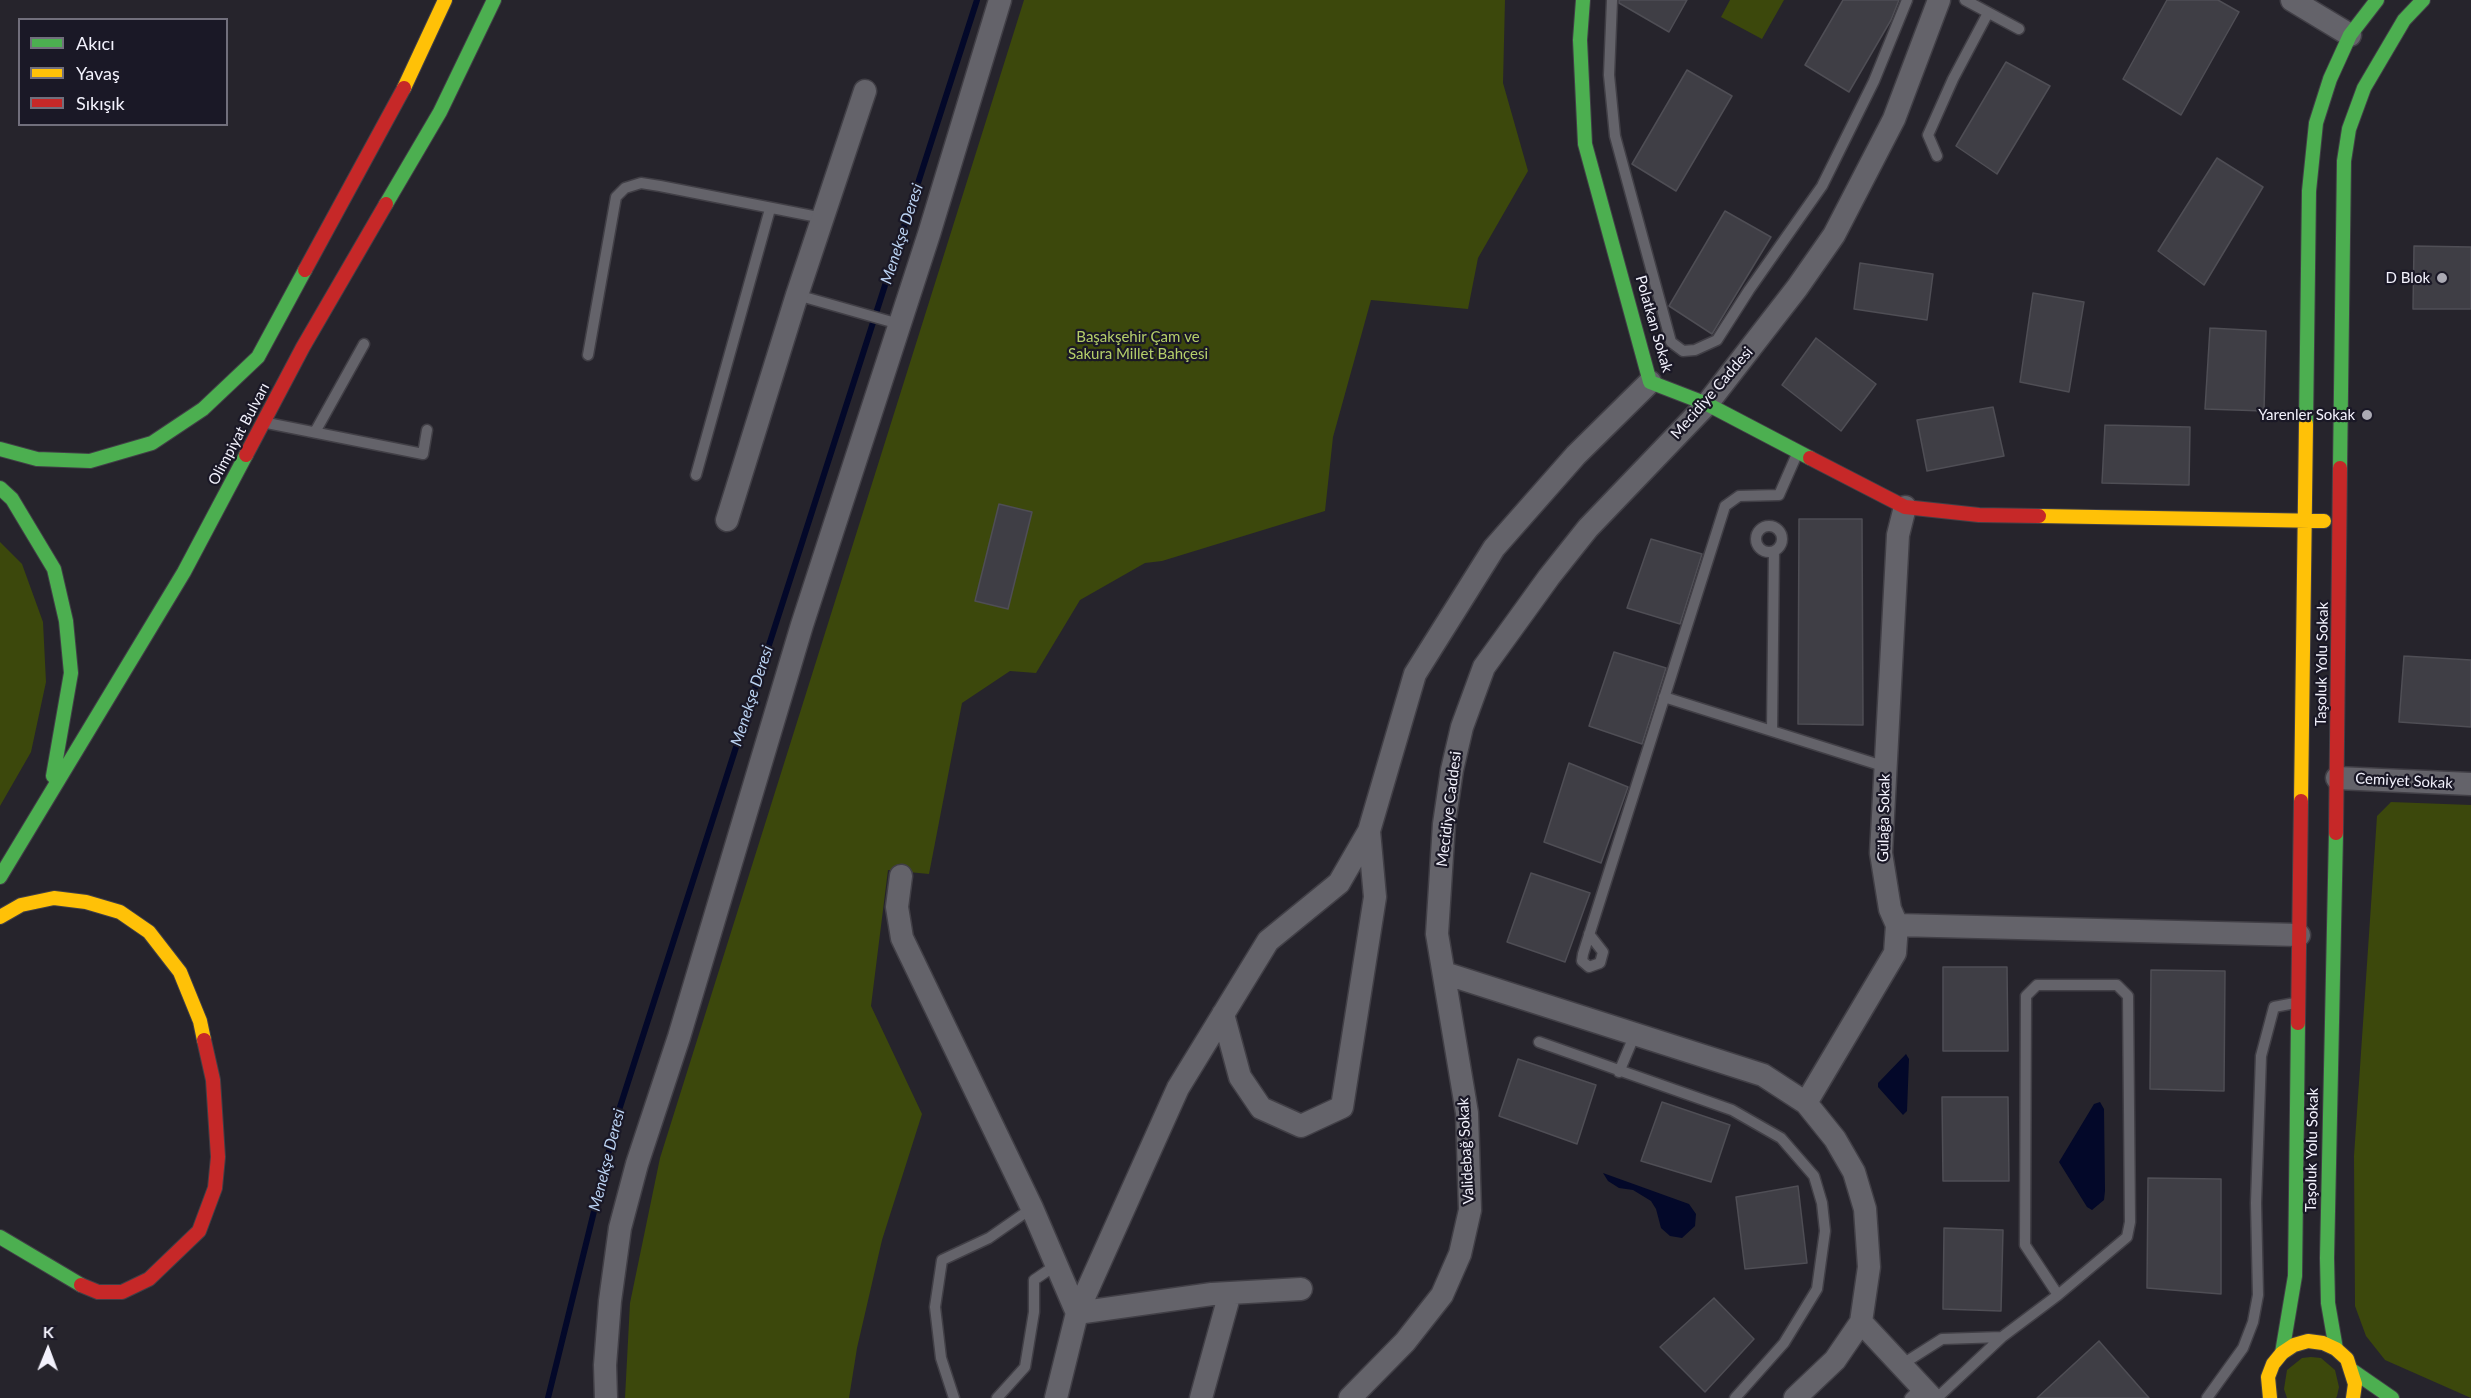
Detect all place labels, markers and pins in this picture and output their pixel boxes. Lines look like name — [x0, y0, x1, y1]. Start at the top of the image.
place label: D Blok — [2386, 269, 2430, 287]
marker: D Blok — [2435, 271, 2449, 285]
place label: Yarenler Sokak — [2258, 406, 2355, 424]
marker: Yarenler Sokak — [2360, 408, 2374, 422]

